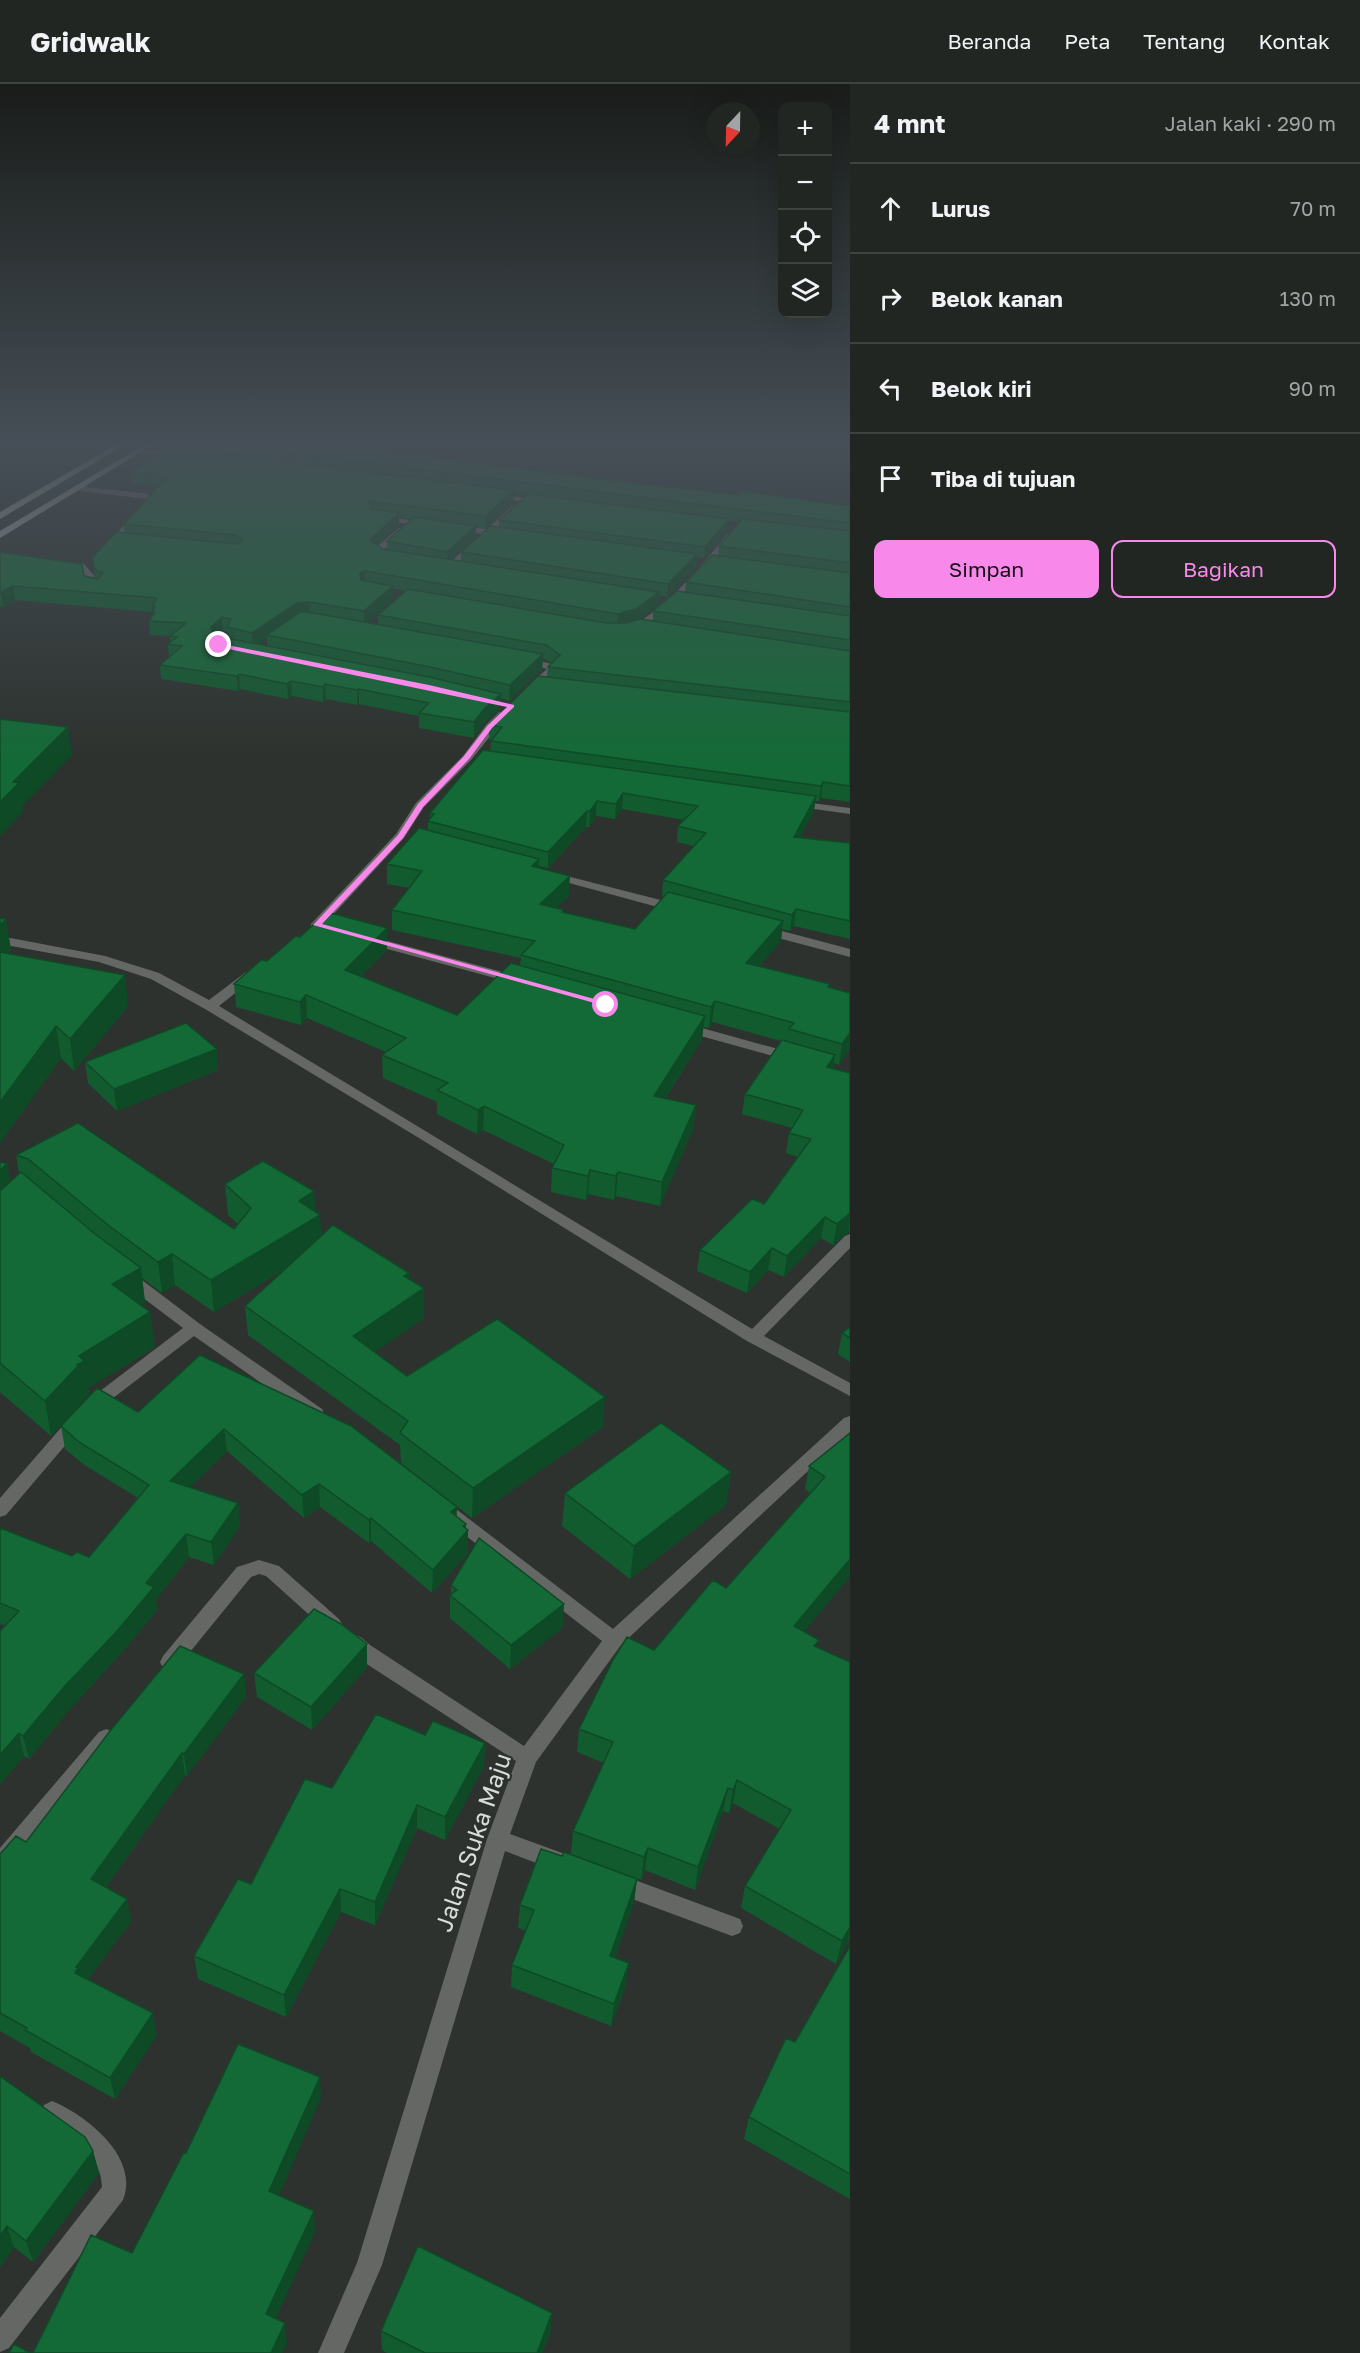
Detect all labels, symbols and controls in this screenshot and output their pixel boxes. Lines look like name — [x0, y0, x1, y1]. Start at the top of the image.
text: Gridwalk — [30, 25, 151, 58]
text: Beranda — [948, 28, 1031, 54]
text: Peta — [1064, 28, 1110, 54]
text: Tentang — [1143, 28, 1225, 54]
text: Kontak — [1258, 28, 1330, 54]
north arrow — [706, 102, 760, 156]
map controls — [778, 102, 832, 318]
button: + — [778, 102, 832, 156]
text: 4 mnt — [874, 108, 946, 139]
text: Jalan kaki · 290 m — [1165, 111, 1336, 135]
button: − — [778, 156, 832, 210]
icon: ahead — [874, 192, 907, 225]
text: Lurus — [931, 195, 990, 222]
text: 70 m — [1290, 196, 1336, 220]
button: locate — [778, 210, 832, 264]
button: layers — [778, 264, 832, 318]
icon: right — [874, 282, 907, 315]
text: Belok kanan — [931, 285, 1063, 312]
text: 130 m — [1280, 286, 1336, 310]
icon: left — [874, 372, 907, 405]
text: Belok kiri — [931, 375, 1032, 402]
text: 90 m — [1289, 376, 1336, 400]
icon: arrive — [874, 462, 907, 495]
text: Tiba di tujuan — [931, 465, 1075, 492]
button: Simpan — [874, 540, 1099, 598]
button: Bagikan — [1111, 540, 1336, 598]
route end — [205, 631, 231, 657]
route start — [592, 991, 618, 1017]
street label: Jalan Suka Maju — [428, 1749, 516, 1935]

